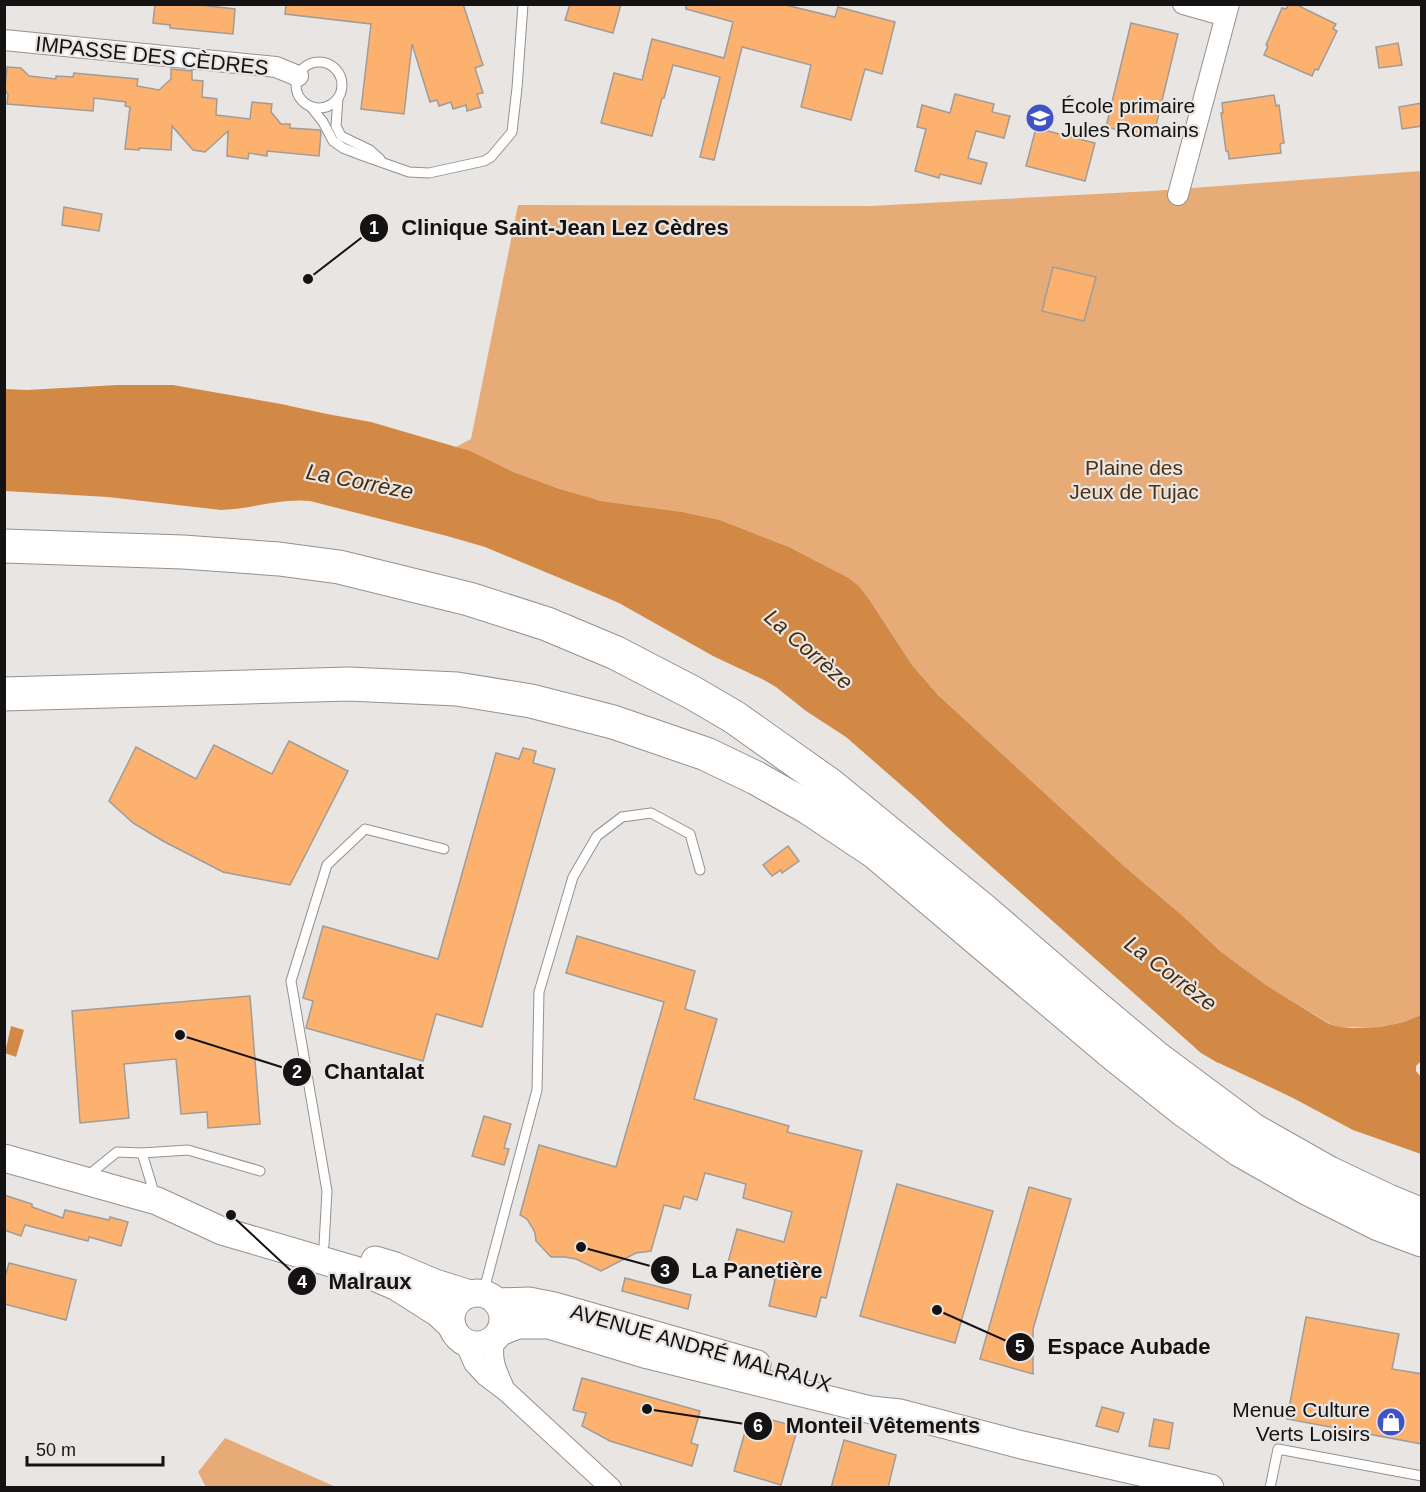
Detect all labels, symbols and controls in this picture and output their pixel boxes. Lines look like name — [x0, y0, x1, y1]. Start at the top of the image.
street label: IMPASSE DES CÈDRES — [34, 32, 270, 79]
place label: École primaire Jules Romains — [1061, 94, 1199, 141]
school or university icon: École primaire Jules Romains — [1024, 102, 1056, 134]
callout: Clinique Saint-Jean Lez Cèdres — [359, 208, 741, 248]
text: Clinique Saint-Jean Lez Cèdres — [401, 215, 729, 240]
text: 1 — [369, 218, 379, 238]
park label: Plaine des Jeux de Tujac — [1069, 456, 1199, 503]
water label: La Corrèze — [304, 459, 416, 504]
water label: La Corrèze — [759, 604, 858, 695]
water label: La Corrèze — [1120, 931, 1222, 1016]
callout: Chantalat — [282, 1052, 436, 1092]
text: Chantalat — [324, 1059, 425, 1084]
text: 2 — [292, 1062, 302, 1082]
callout: La Panetière — [650, 1250, 835, 1290]
text: La Panetière — [692, 1258, 822, 1283]
callout: Malraux — [287, 1261, 424, 1301]
text: 3 — [660, 1261, 670, 1281]
text: Malraux — [328, 1269, 412, 1294]
text: 4 — [297, 1272, 307, 1292]
street label: AVENUE ANDRÉ MALRAUX — [568, 1299, 834, 1396]
callout: Espace Aubade — [1005, 1327, 1223, 1367]
text: Espace Aubade — [1047, 1334, 1211, 1359]
text: 5 — [1015, 1337, 1025, 1357]
place label: Menue Culture Verts Loisirs — [1232, 1398, 1370, 1445]
callout: Monteil Vêtements — [743, 1406, 992, 1446]
shop icon: Menue Culture Verts Loisirs — [1375, 1406, 1407, 1438]
text: Monteil Vêtements — [786, 1413, 980, 1438]
text: 6 — [753, 1416, 763, 1436]
scale bar — [27, 1429, 164, 1467]
text: 50 m — [36, 1440, 76, 1460]

